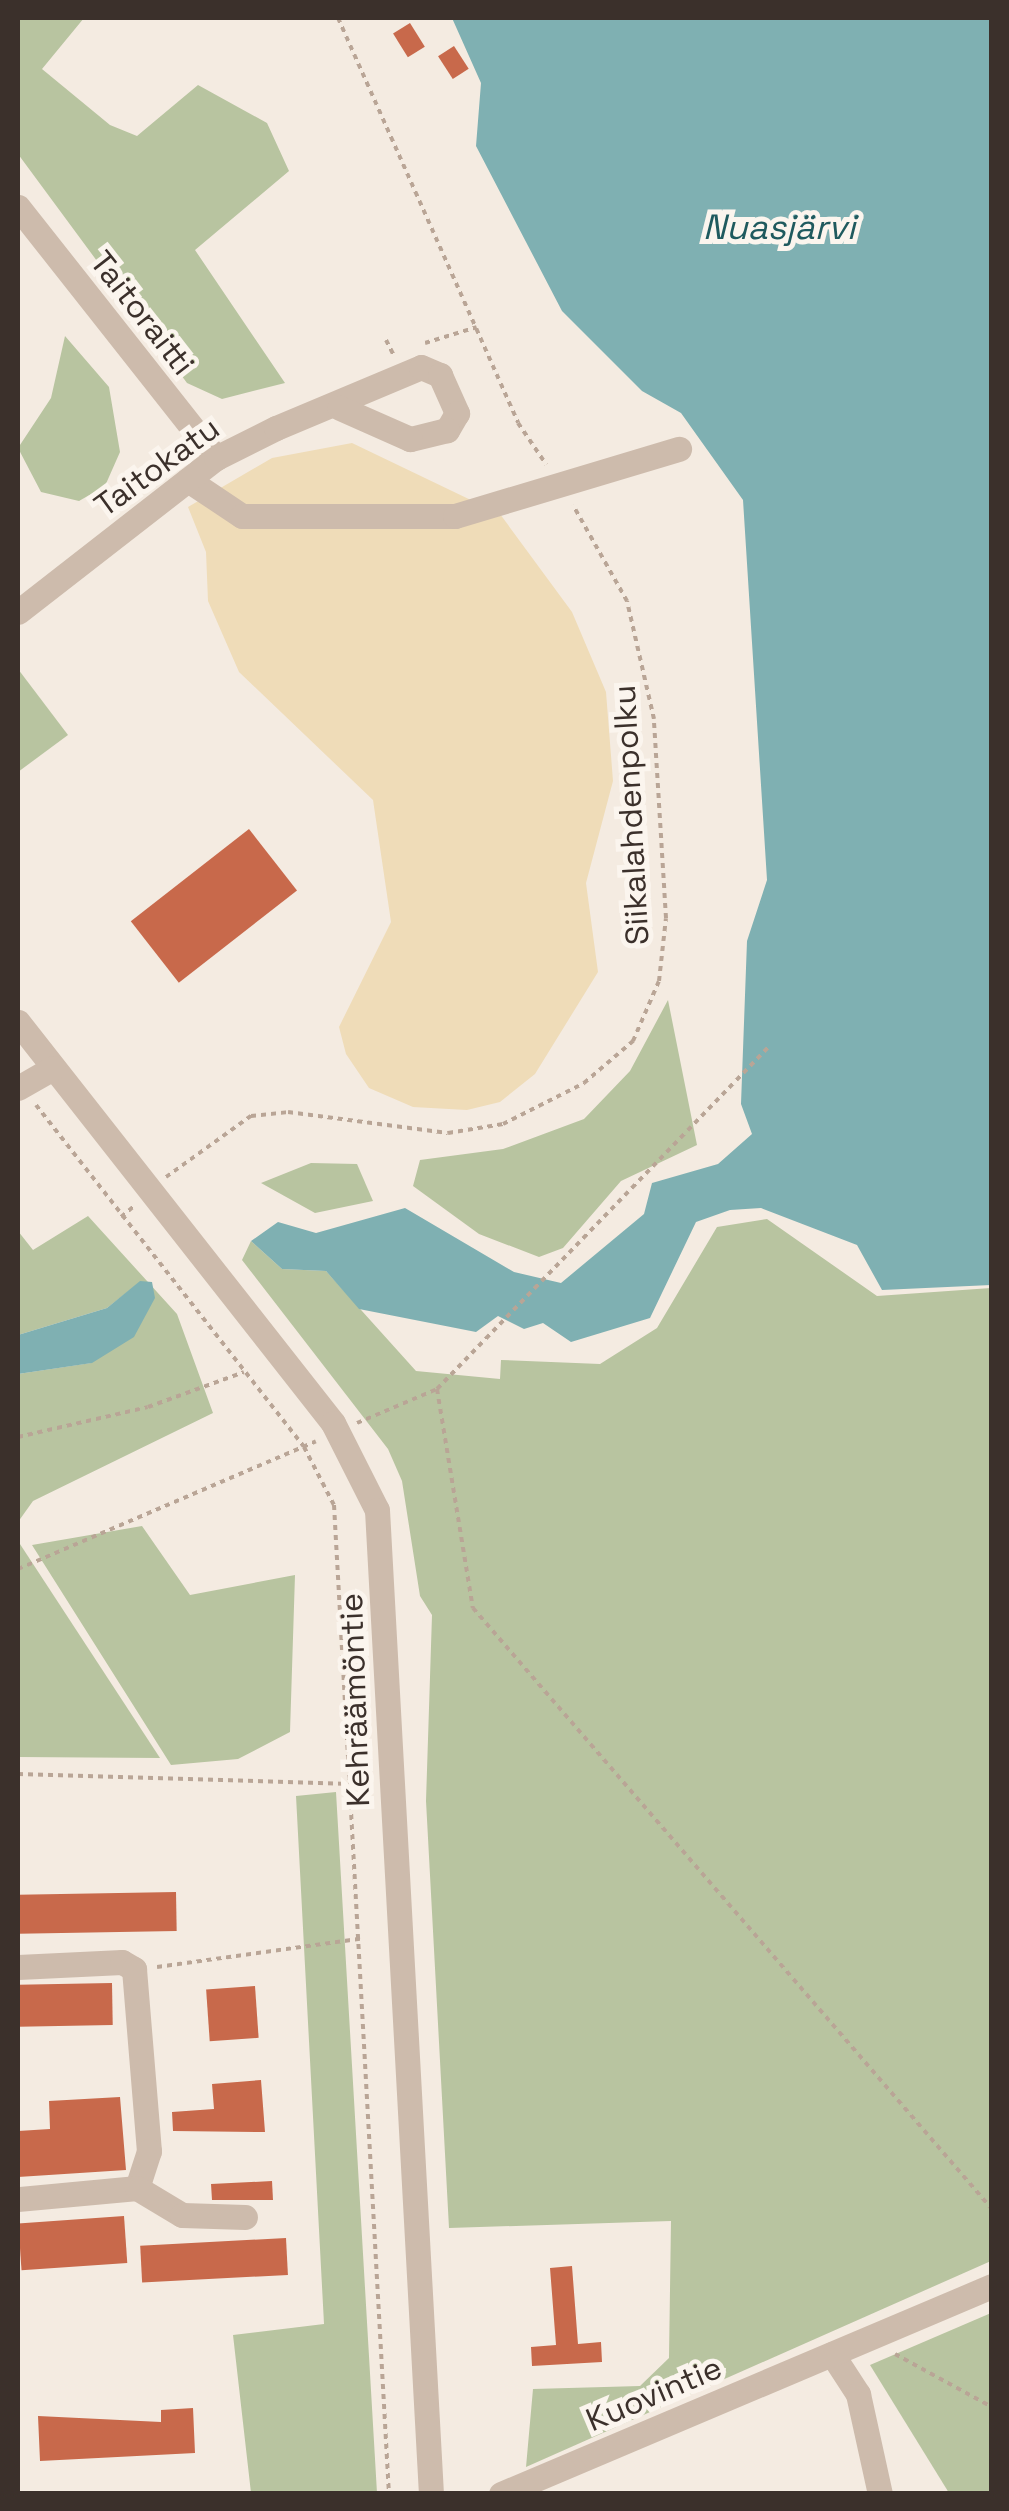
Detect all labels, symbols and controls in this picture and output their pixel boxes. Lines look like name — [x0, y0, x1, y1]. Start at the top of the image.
water label: Nuasjärvi — [703, 206, 855, 248]
street label: Taitoraitti — [82, 243, 202, 383]
street label: Taitokatu — [87, 409, 227, 525]
street label: Siikalahdenpolku — [605, 684, 657, 946]
street label: Kehräämöntie — [332, 1593, 378, 1807]
street label: Kuovintie — [580, 2348, 728, 2440]

